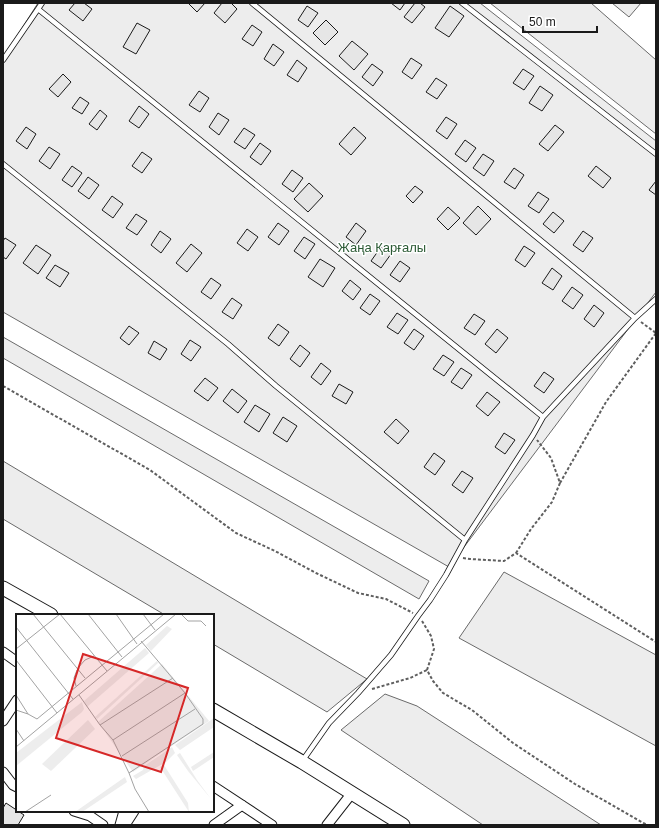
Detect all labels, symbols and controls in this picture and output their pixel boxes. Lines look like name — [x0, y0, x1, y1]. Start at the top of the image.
scale bar — [523, 8, 597, 34]
text: 50 m — [529, 15, 556, 29]
park label: Жаңа Қарғалы — [338, 240, 426, 255]
inset map — [16, 614, 214, 812]

